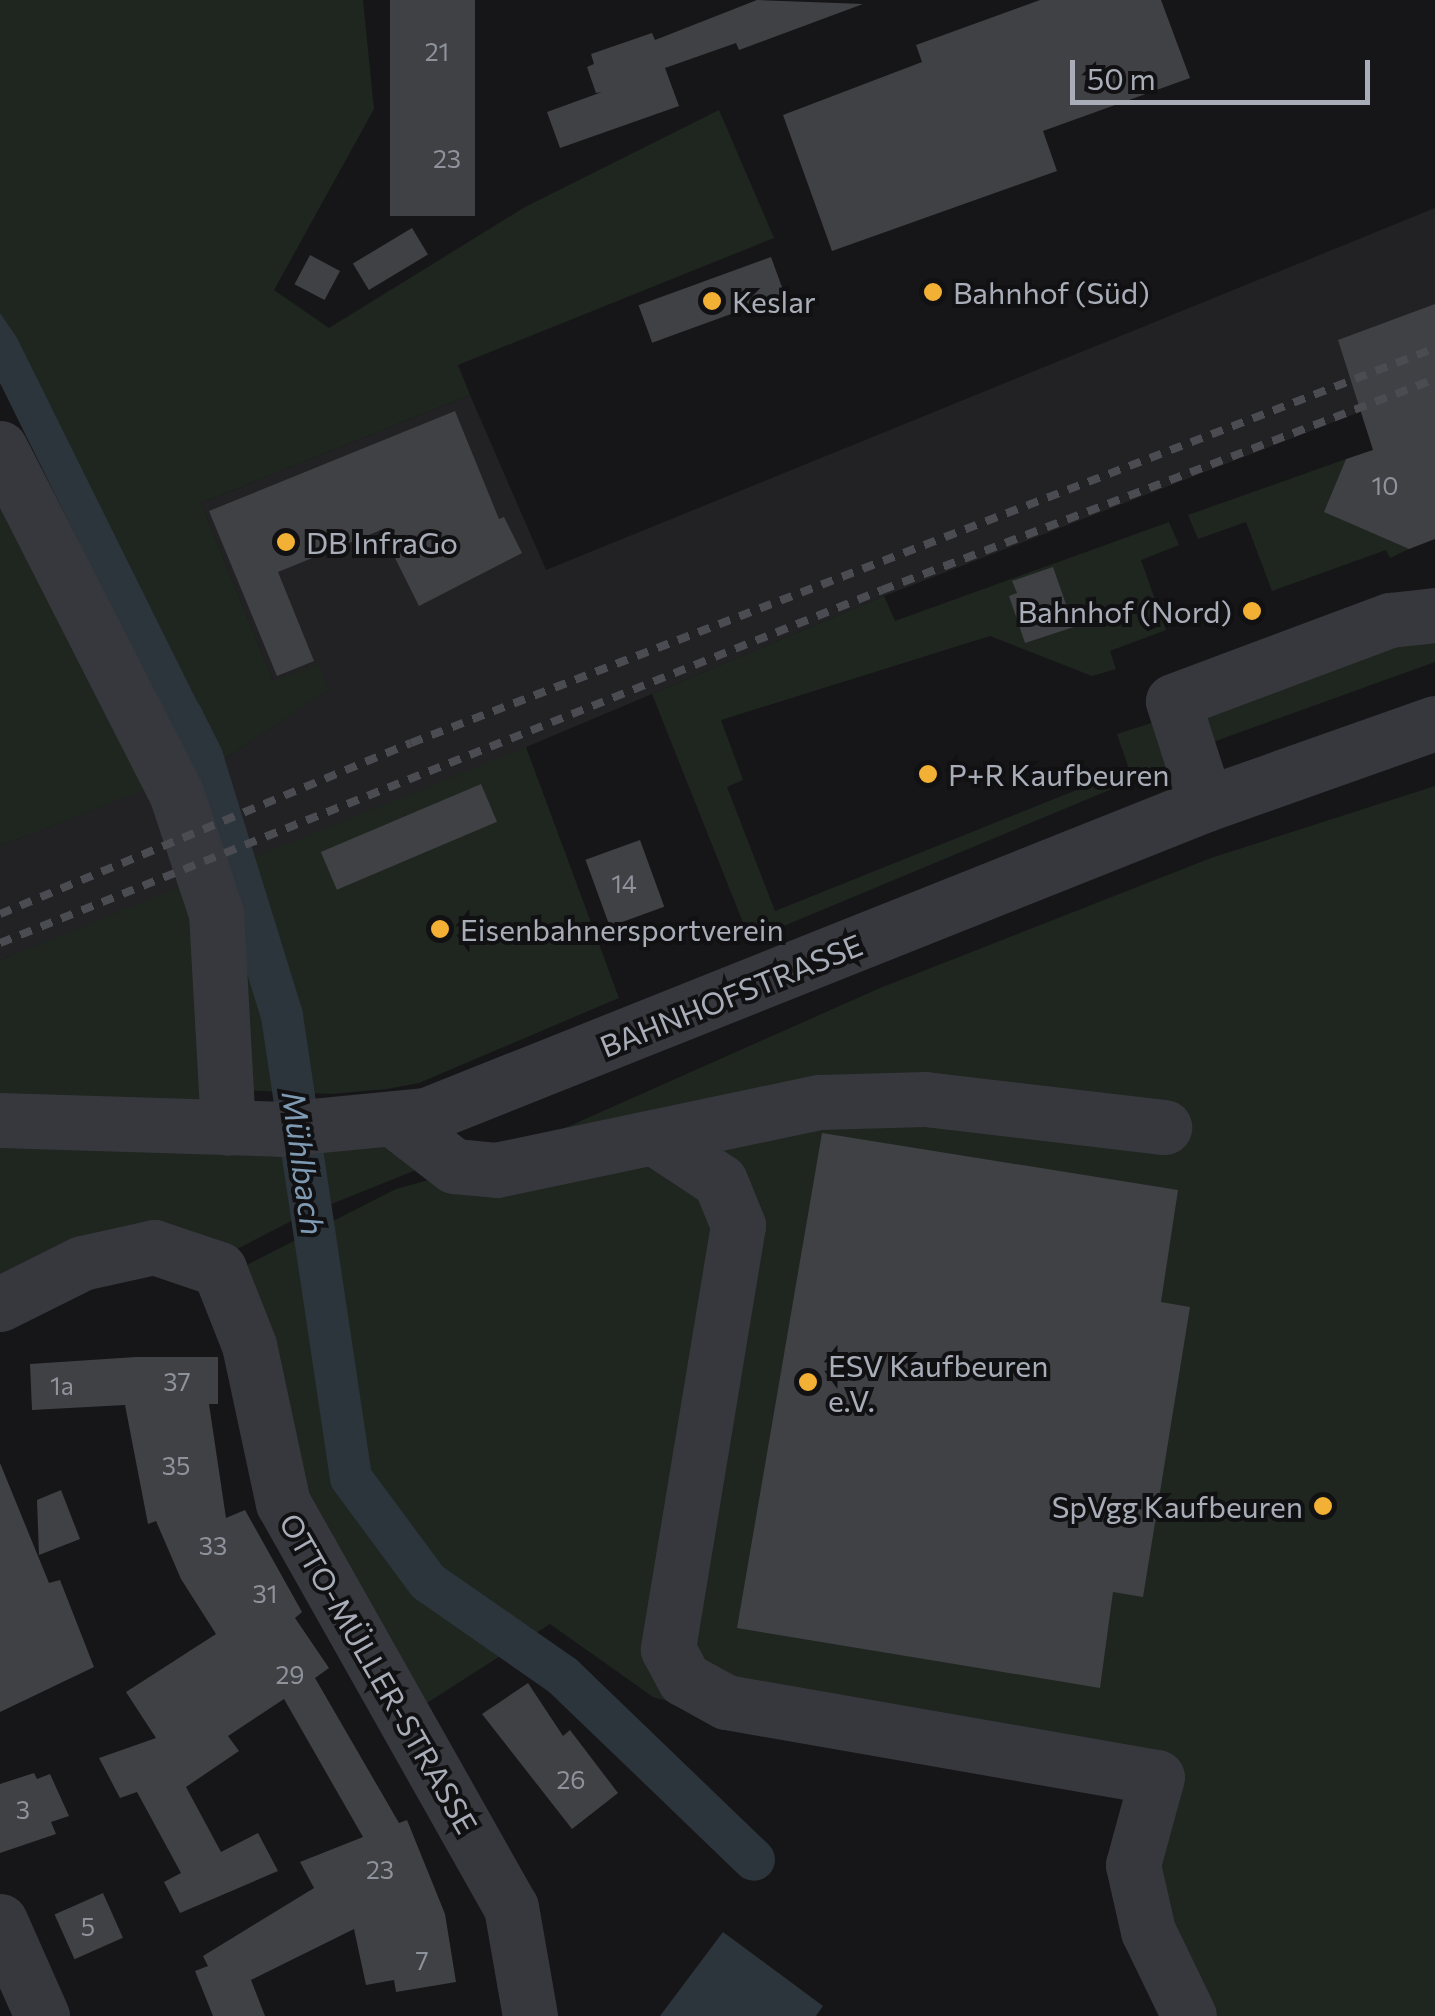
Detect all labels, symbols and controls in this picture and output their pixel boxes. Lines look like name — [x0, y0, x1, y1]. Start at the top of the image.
house number: 21 — [425, 36, 449, 66]
scale bar — [1075, 40, 1375, 102]
text: 50 m — [1087, 59, 1156, 96]
house number: 23 — [433, 143, 461, 173]
place label: Bahnhof (Süd) — [953, 274, 1150, 310]
marker: Bahnhof (Süd) — [922, 281, 944, 303]
place label: Keslar — [732, 283, 816, 319]
marker: Keslar — [701, 290, 723, 312]
house number: 10 — [1372, 470, 1398, 500]
place label: DB InfraGo — [306, 524, 458, 560]
marker: DB InfraGo — [275, 531, 297, 553]
place label: Bahnhof (Nord) — [1018, 593, 1232, 629]
marker: Bahnhof (Nord) — [1241, 600, 1263, 622]
place label: P+R Kaufbeuren — [948, 756, 1170, 792]
marker: P+R Kaufbeuren — [917, 763, 939, 785]
house number: 14 — [611, 868, 637, 898]
place label: Eisenbahnersportverein — [460, 911, 784, 947]
marker: Eisenbahnersportverein — [429, 918, 451, 940]
street label: BAHNHOFSTRASSE — [595, 926, 867, 1064]
water label: Mühlbach — [275, 1089, 333, 1237]
place label: ESV Kaufbeuren e.V. — [828, 1347, 1048, 1418]
house number: 37 — [163, 1366, 191, 1396]
house number: 1a — [50, 1370, 74, 1400]
marker: ESV Kaufbeuren e.V. — [797, 1371, 819, 1393]
house number: 35 — [162, 1450, 190, 1480]
place label: SpVgg Kaufbeuren — [1052, 1488, 1303, 1524]
marker: SpVgg Kaufbeuren — [1312, 1495, 1334, 1517]
street label: OTTO-MÜLLER-STRASSE — [273, 1507, 485, 1839]
house number: 33 — [199, 1530, 227, 1560]
house number: 31 — [253, 1578, 277, 1608]
house number: 29 — [276, 1659, 304, 1689]
house number: 26 — [557, 1764, 585, 1794]
house number: 3 — [16, 1794, 30, 1824]
house number: 23 — [366, 1854, 394, 1884]
house number: 5 — [81, 1911, 95, 1941]
house number: 7 — [415, 1945, 429, 1975]

